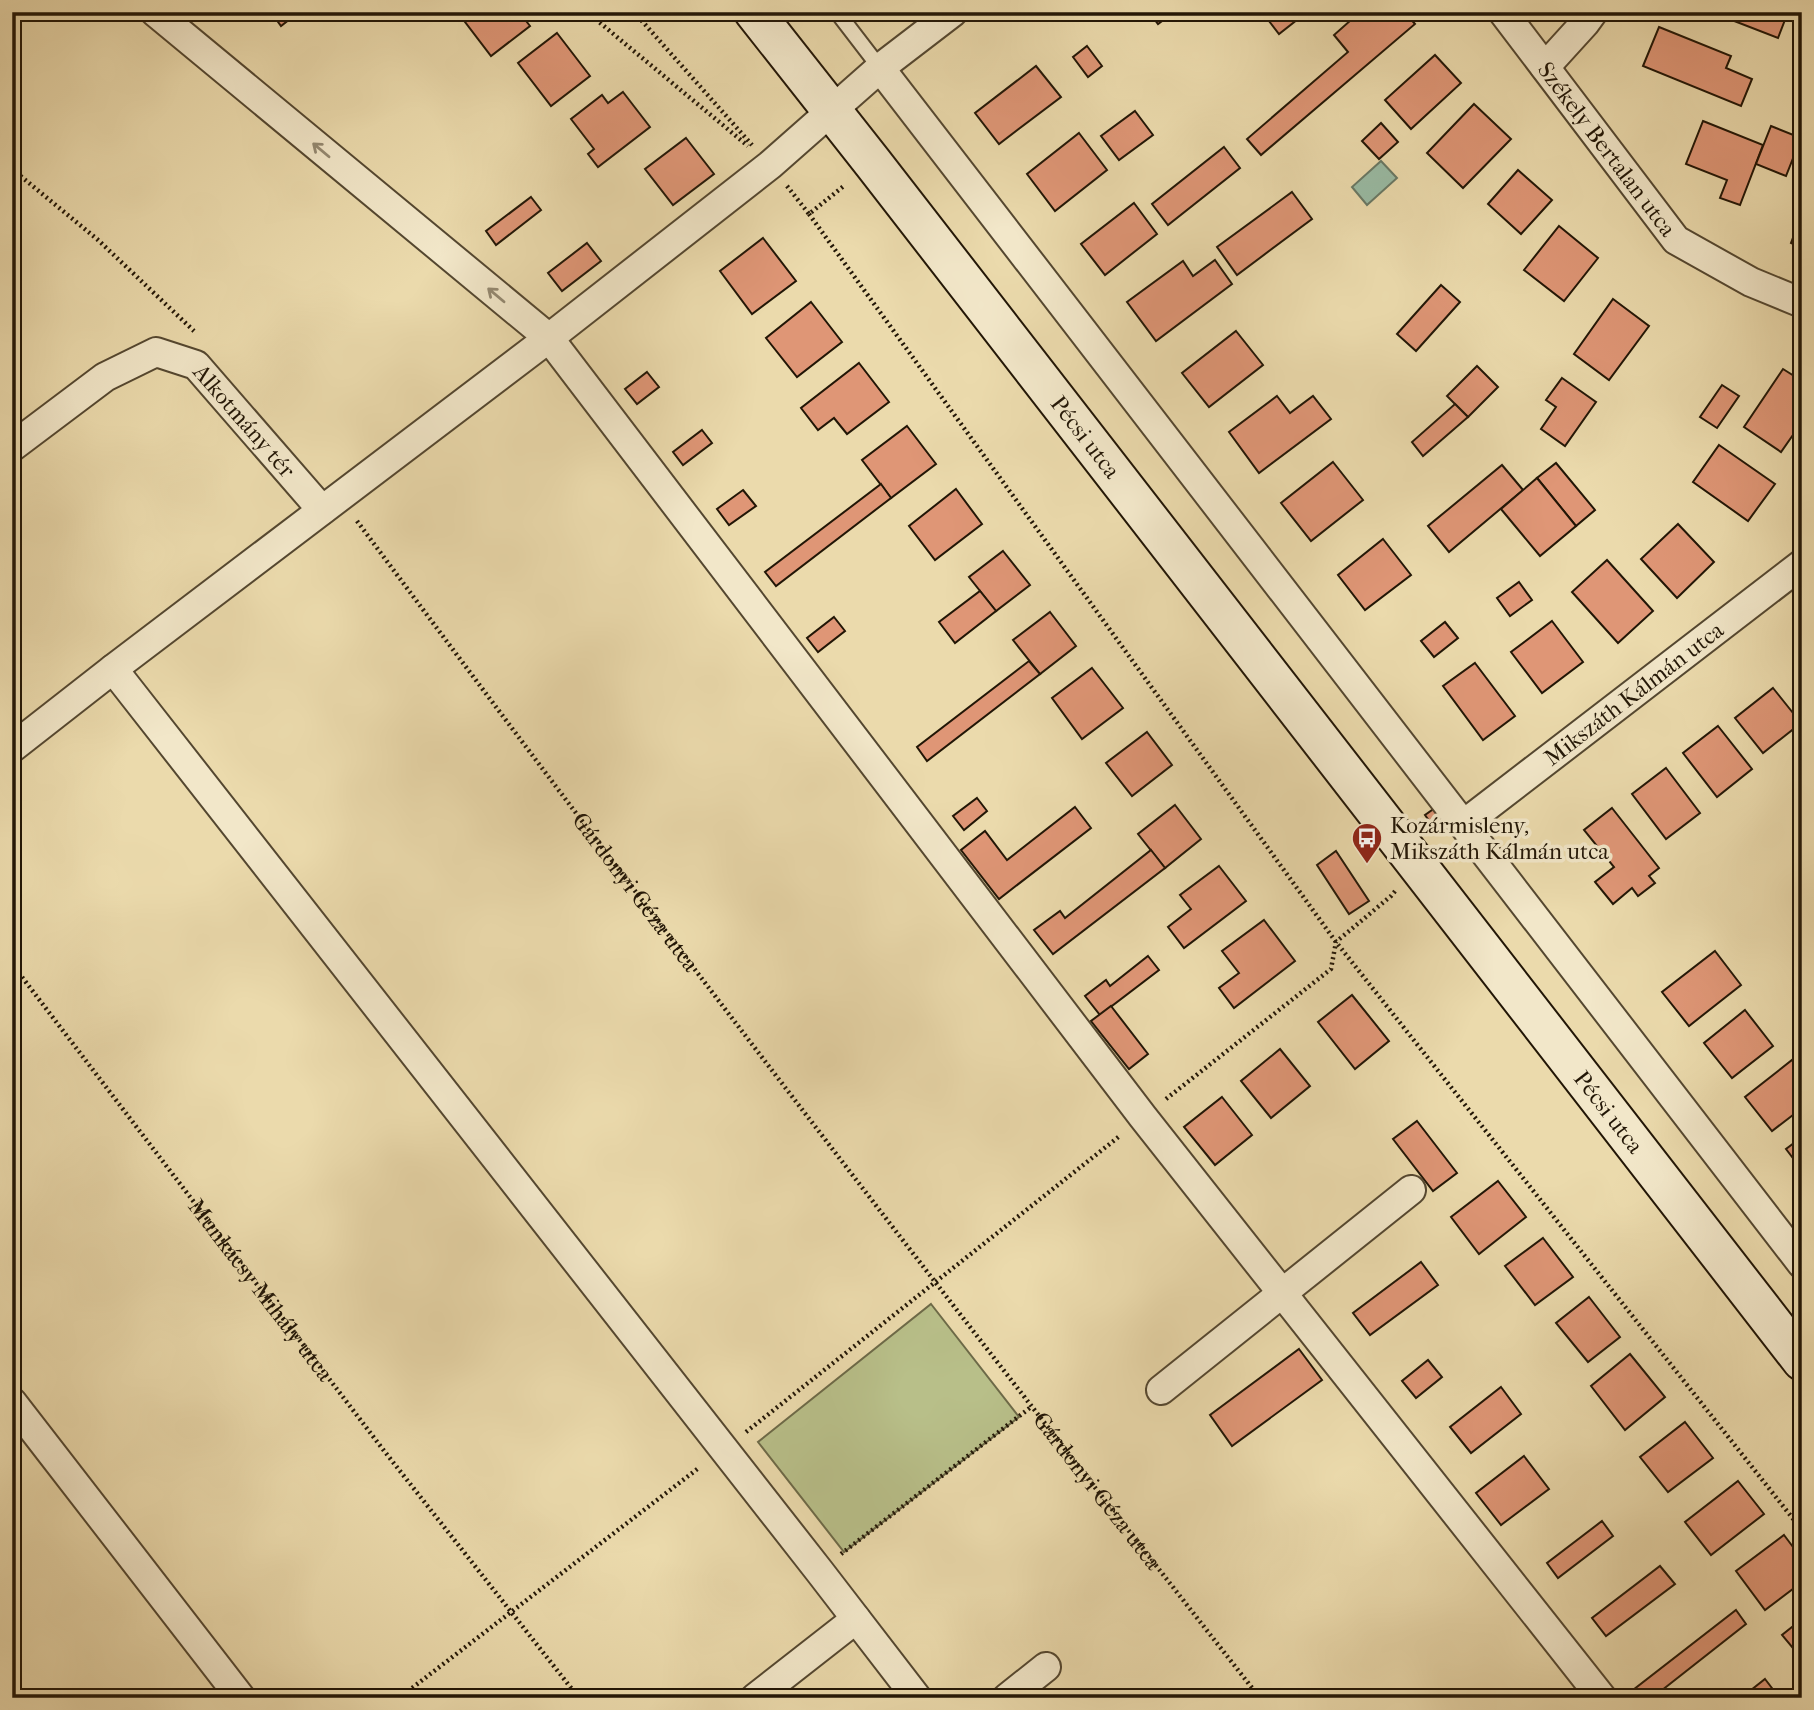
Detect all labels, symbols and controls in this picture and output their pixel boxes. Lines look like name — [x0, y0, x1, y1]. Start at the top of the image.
street label: Székely Bertalan utca — [1532, 57, 1682, 242]
one-way arrow — [312, 142, 330, 158]
one-way arrow — [488, 287, 506, 303]
street label: Alkotmány tér — [187, 358, 301, 483]
street label: Pécsi utca — [1045, 390, 1126, 484]
street label: Mikszáth Kálmán utca — [1539, 616, 1729, 771]
street label: Gárdonyi Géza utca — [567, 807, 705, 977]
place label: Kozármisleny, Mikszáth Kálmán utca — [1390, 812, 1609, 865]
bus stop icon: Kozármisleny, Mikszáth Kálmán utca — [1350, 821, 1384, 865]
street label: Pécsi utca — [1568, 1065, 1649, 1159]
street label: Munkácsy Mihály utca — [183, 1193, 339, 1386]
street label: Gárdonyi Géza utca — [1028, 1406, 1168, 1575]

